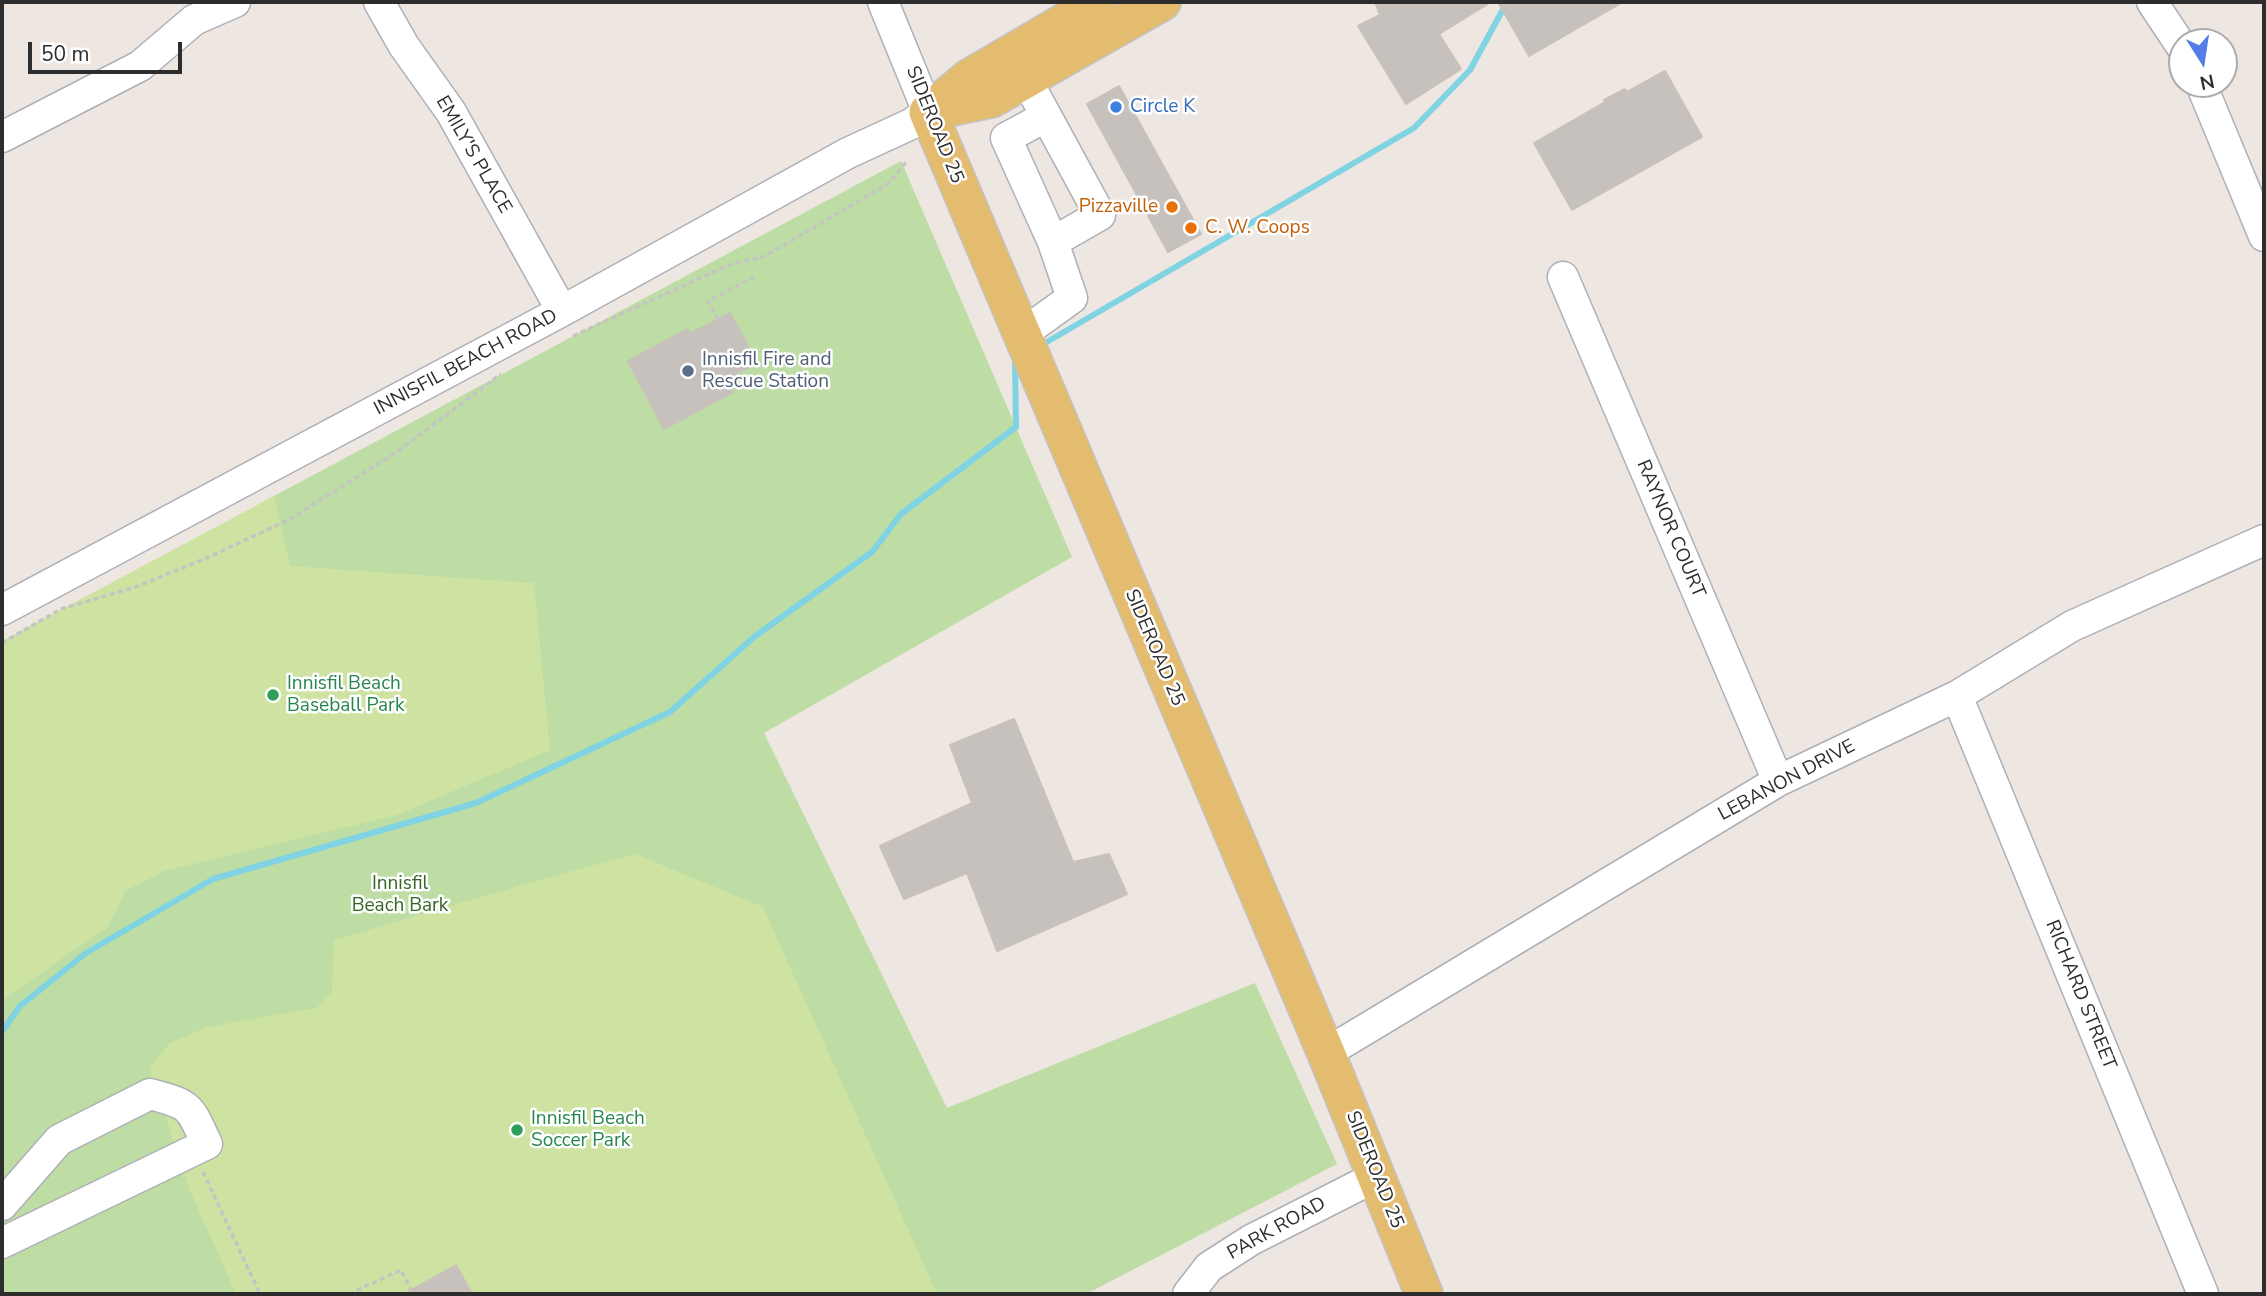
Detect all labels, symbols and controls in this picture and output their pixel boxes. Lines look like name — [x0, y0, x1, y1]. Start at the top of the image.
scale bar — [32, 28, 186, 72]
north arrow — [2168, 28, 2238, 98]
text: 50 m — [41, 40, 90, 68]
street label: SIDEROAD 25 — [900, 63, 968, 187]
text: N — [2197, 67, 2217, 96]
street label: EMILY'S PLACE — [430, 92, 516, 218]
place label: Circle K — [1130, 96, 1195, 118]
marker: Circle K — [1108, 99, 1124, 115]
place label: Pizzaville — [1079, 196, 1158, 218]
marker: Pizzaville — [1164, 199, 1180, 215]
place label: C. W. Coops — [1205, 217, 1310, 239]
marker: C. W. Coops — [1183, 220, 1199, 236]
street label: INNISFIL BEACH ROAD — [370, 305, 562, 421]
place label: Innisfil Fire and Rescue Station — [702, 349, 832, 393]
marker: Innisfil Fire and Rescue Station — [680, 363, 696, 379]
street label: RAYNOR COURT — [1631, 457, 1709, 601]
street label: SIDEROAD 25 — [1119, 586, 1189, 710]
place label: Innisfil Beach Baseball Park — [287, 673, 404, 717]
marker: Innisfil Beach Baseball Park — [265, 687, 281, 703]
street label: LEBANON DRIVE — [1715, 735, 1859, 827]
park label: Innisfil Beach Bark — [352, 873, 448, 917]
street label: RICHARD STREET — [2040, 917, 2120, 1073]
place label: Innisfil Beach Soccer Park — [531, 1108, 645, 1152]
street label: SIDEROAD 25 — [1340, 1108, 1408, 1232]
marker: Innisfil Beach Soccer Park — [509, 1122, 525, 1138]
street label: PARK ROAD — [1224, 1193, 1330, 1265]

